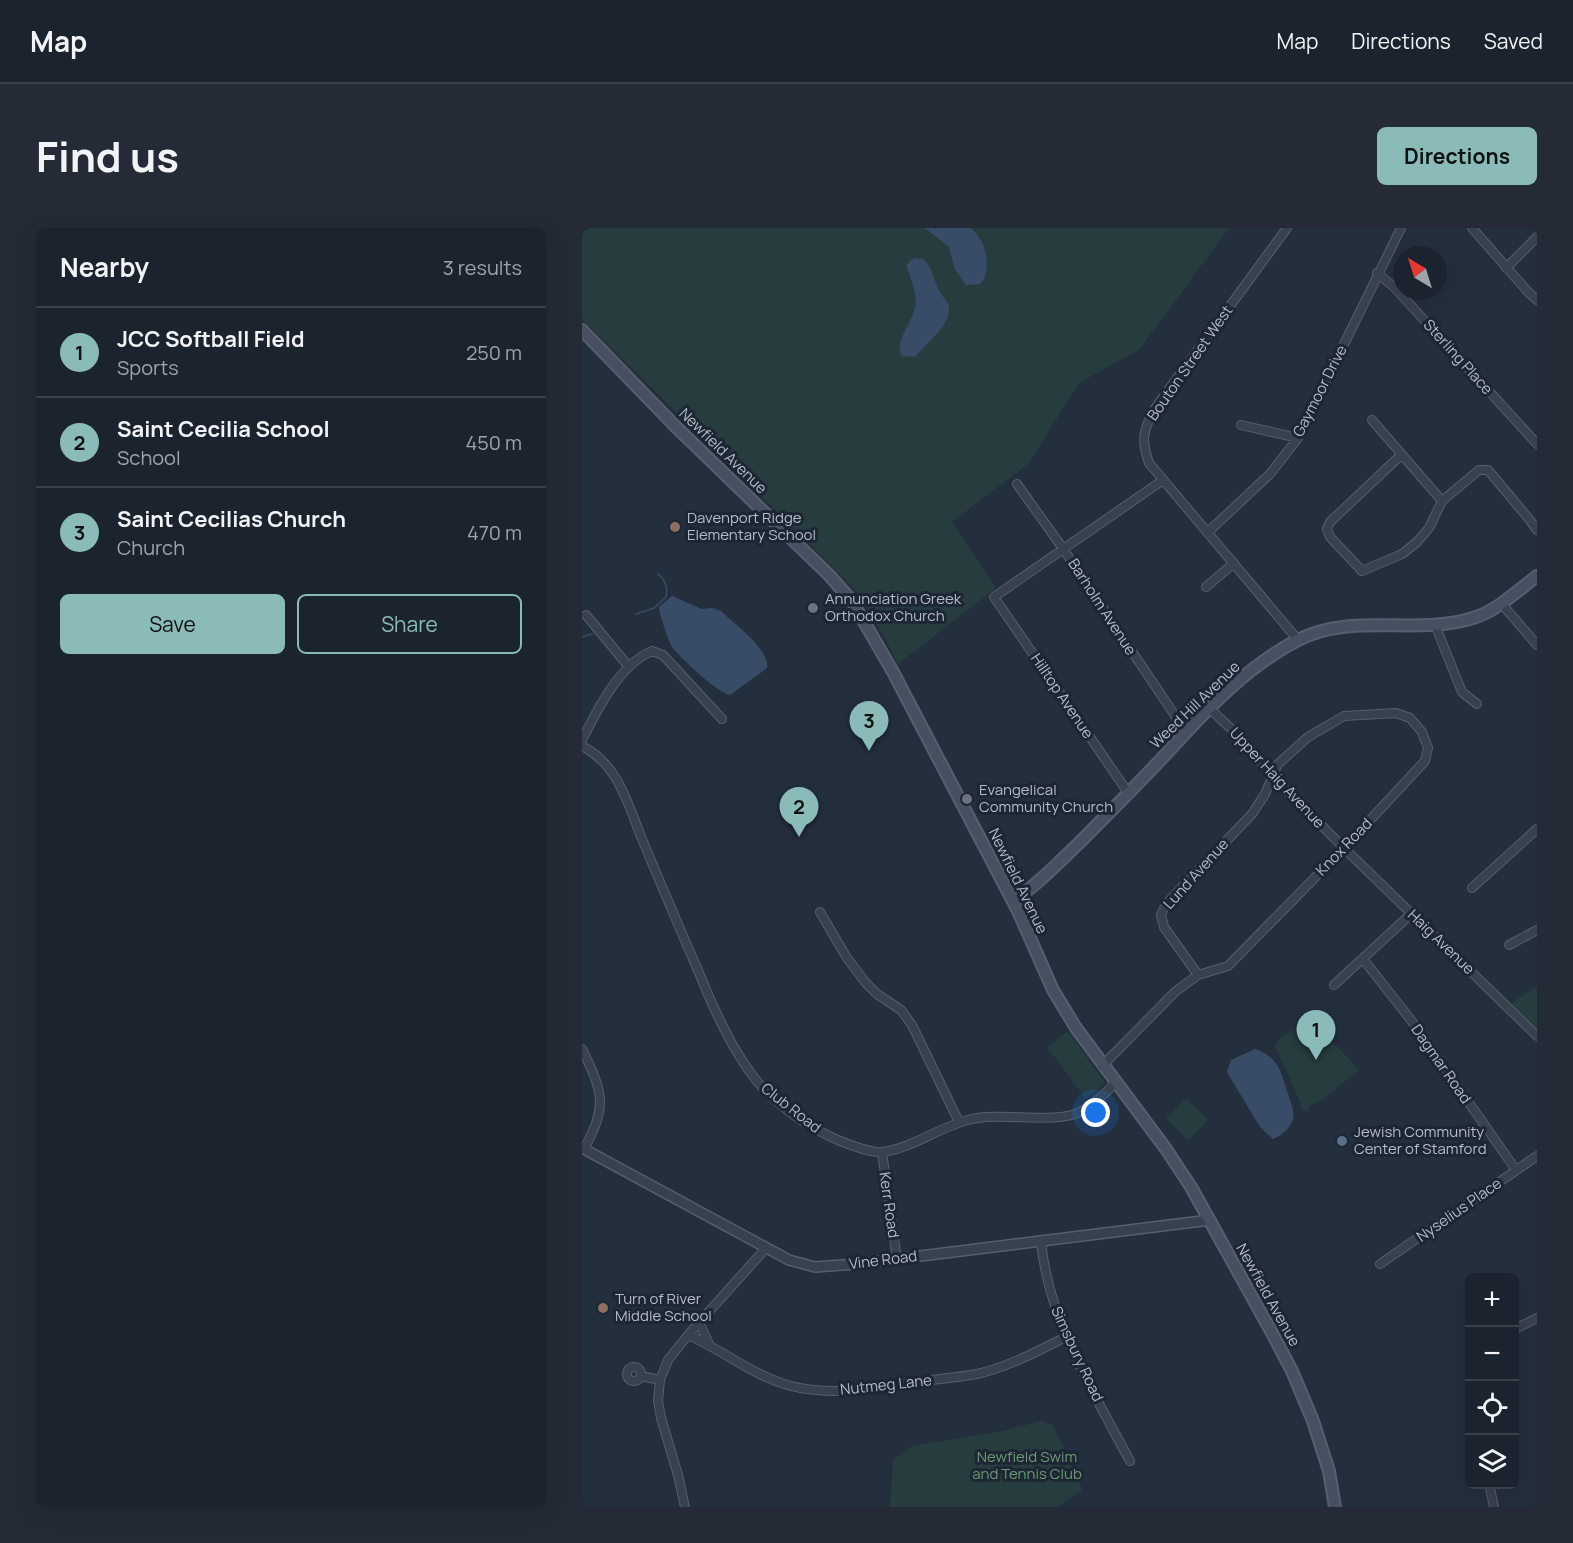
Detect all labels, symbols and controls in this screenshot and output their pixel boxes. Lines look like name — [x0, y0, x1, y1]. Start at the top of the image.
text: Map — [30, 22, 87, 60]
text: Map — [1277, 27, 1318, 55]
text: Directions — [1351, 27, 1451, 55]
text: Saved — [1484, 27, 1543, 55]
text: Find us — [36, 127, 179, 185]
button: Directions — [1377, 127, 1537, 185]
north arrow — [1393, 246, 1447, 300]
text: Nearby — [60, 249, 149, 285]
text: 3 results — [443, 254, 522, 281]
street label: Bouton Street West — [1142, 301, 1237, 425]
street label: Sterling Place — [1419, 314, 1498, 399]
text: JCC Softball Field — [117, 324, 304, 354]
text: 1 — [75, 339, 84, 366]
text: 250 m — [466, 339, 522, 366]
street label: Gaymoor Drive — [1287, 341, 1352, 440]
text: Sports — [117, 354, 179, 381]
street label: Newfield Avenue — [675, 403, 772, 498]
text: Saint Cecilia School — [117, 414, 330, 444]
text: 2 — [74, 429, 85, 456]
text: 450 m — [466, 429, 522, 456]
text: School — [117, 444, 181, 471]
text: Saint Cecilias Church — [117, 504, 346, 534]
place label: Davenport Ridge Elementary School — [687, 507, 816, 545]
text: 3 — [74, 519, 85, 546]
text: 470 m — [467, 519, 522, 546]
marker: Davenport Ridge Elementary School — [668, 520, 682, 534]
text: Church — [117, 534, 185, 561]
street label: Barholm Avenue — [1063, 554, 1142, 659]
place label: Annunciation Greek Orthodox Church — [825, 588, 962, 626]
button: Save — [60, 594, 285, 654]
button: Share — [297, 594, 522, 654]
marker: Annunciation Greek Orthodox Church — [806, 601, 820, 615]
street label: Hilltop Avenue — [1026, 649, 1099, 743]
street label: Weed Hill Avenue — [1145, 656, 1244, 753]
pin: 3 — [850, 702, 888, 751]
street label: Upper Haig Avenue — [1225, 723, 1330, 833]
place label: Evangelical Community Church — [979, 779, 1113, 817]
pin: 2 — [780, 788, 818, 837]
marker: Evangelical Community Church — [960, 792, 974, 806]
street label: Knox Road — [1311, 813, 1377, 880]
street label: Newfield Avenue — [984, 825, 1053, 937]
street label: Lund Avenue — [1158, 834, 1233, 914]
street label: Haig Avenue — [1403, 904, 1479, 979]
pin: 1 — [1296, 1010, 1336, 1060]
street label: Dagmar Road — [1406, 1020, 1476, 1108]
street label: Club Road — [757, 1078, 826, 1138]
your location — [1081, 1098, 1110, 1127]
place label: Jewish Community Center of Stamford — [1354, 1121, 1487, 1159]
marker: Jewish Community Center of Stamford — [1335, 1134, 1349, 1148]
street label: Kerr Road — [874, 1171, 905, 1239]
street label: Nyselius Place — [1412, 1172, 1506, 1247]
street label: Newfield Avenue — [1231, 1239, 1306, 1350]
street label: Vine Road — [848, 1245, 918, 1274]
map controls — [1465, 1273, 1519, 1489]
button: + — [1465, 1273, 1519, 1327]
place label: Turn of River Middle School — [615, 1288, 712, 1326]
marker: Turn of River Middle School — [596, 1301, 610, 1315]
street label: Simsbury Road — [1046, 1303, 1109, 1405]
button: − — [1465, 1327, 1519, 1381]
street label: Nutmeg Lane — [839, 1369, 933, 1400]
button: locate — [1465, 1381, 1519, 1435]
button: layers — [1465, 1435, 1519, 1489]
park label: Newfield Swim and Tennis Club — [972, 1446, 1082, 1484]

